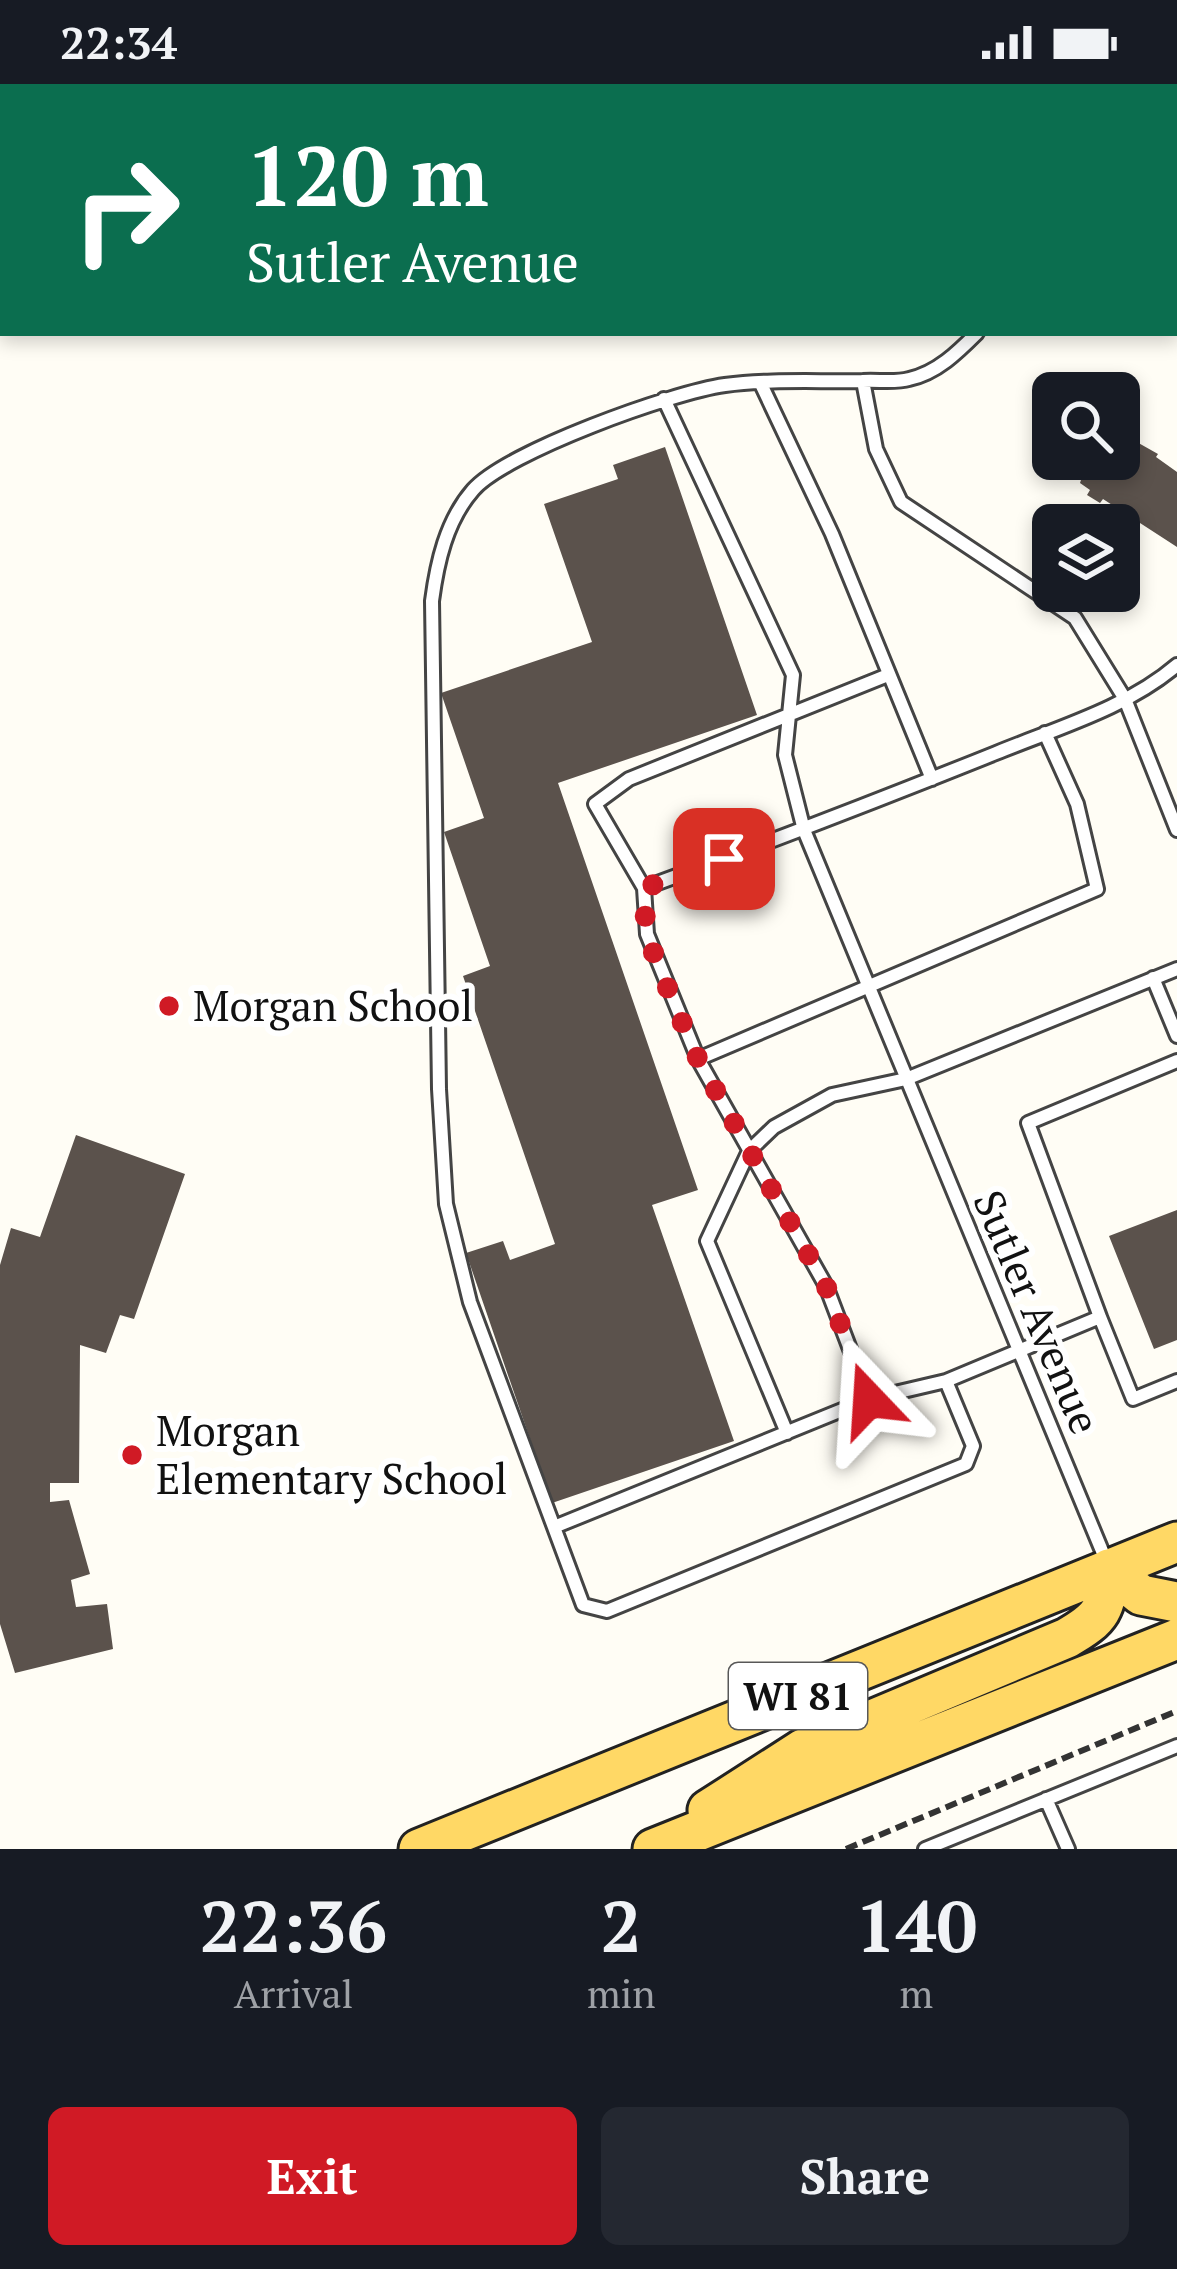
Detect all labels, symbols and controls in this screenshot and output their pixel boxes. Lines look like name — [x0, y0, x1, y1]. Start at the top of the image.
text: 22:34 — [60, 12, 177, 72]
text: 120 m — [246, 119, 489, 230]
icon: right — [48, 132, 204, 288]
text: Sutler Avenue — [246, 226, 579, 297]
map controls — [1032, 372, 1140, 612]
button: search — [1032, 372, 1140, 480]
button: layers — [1032, 504, 1140, 612]
pin — [673, 808, 775, 910]
icon: arrive — [691, 826, 757, 892]
place label: Morgan School — [193, 977, 473, 1033]
marker: Morgan School — [156, 993, 182, 1019]
street label: Sutler Avenue — [962, 1181, 1114, 1442]
position arrow — [806, 1337, 932, 1463]
place label: Morgan Elementary School — [156, 1402, 507, 1506]
marker: Morgan Elementary School — [119, 1442, 145, 1468]
road number: WI 81 — [729, 1663, 867, 1729]
text: 22:36 — [200, 1877, 387, 1973]
text: 2 — [601, 1877, 642, 1973]
text: 140 — [855, 1877, 977, 1973]
text: Arrival — [234, 1967, 353, 2019]
text: min — [587, 1967, 655, 2019]
text: m — [899, 1967, 933, 2019]
button: Exit — [48, 2107, 577, 2245]
button: Share — [601, 2107, 1129, 2245]

